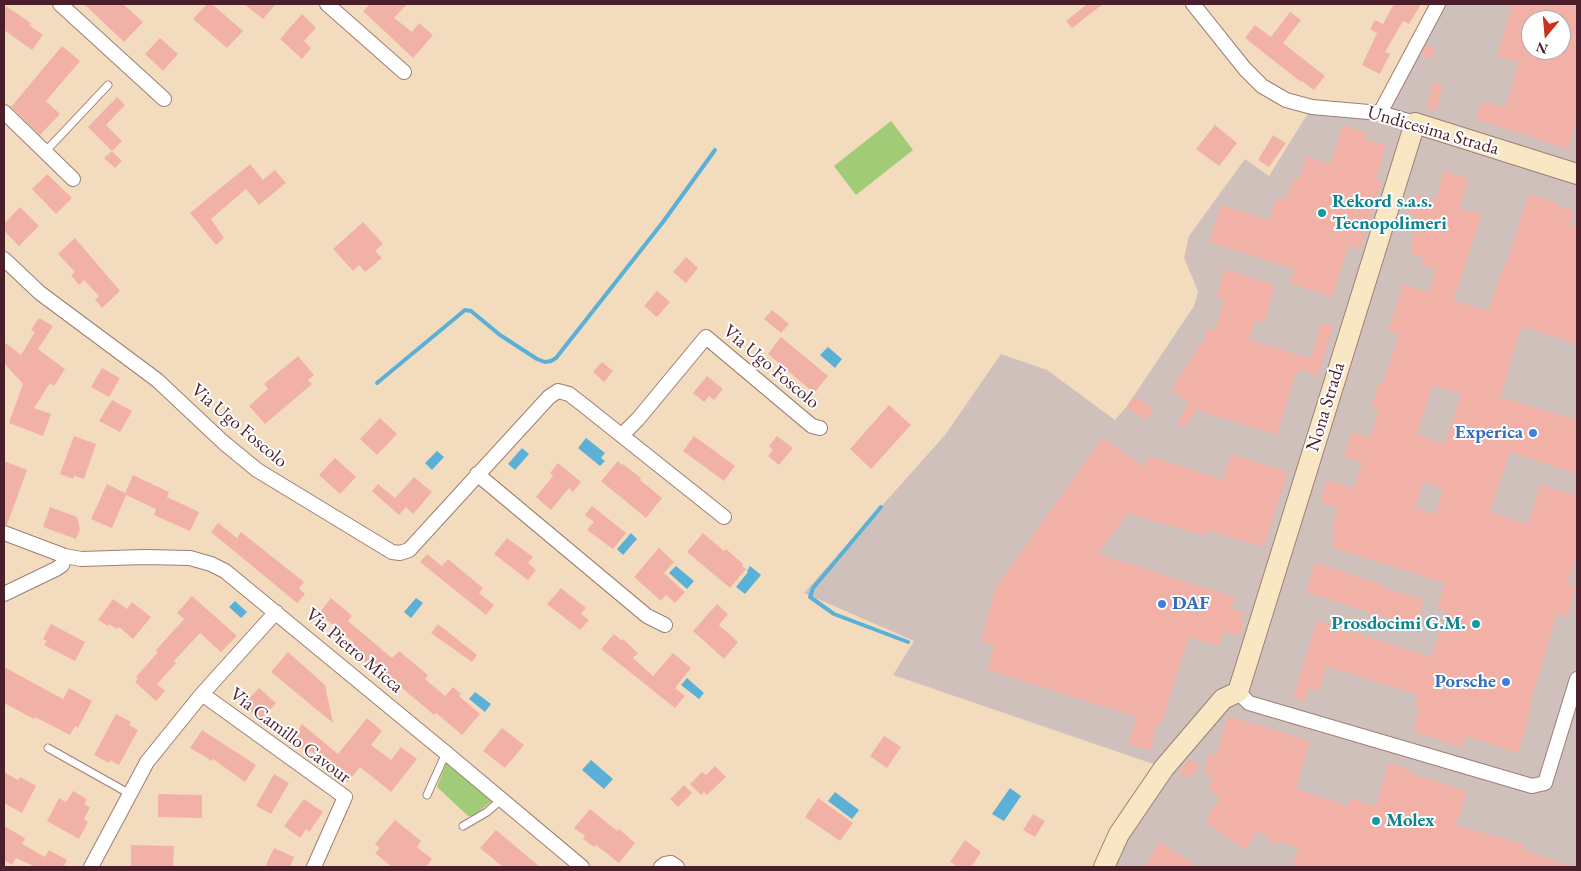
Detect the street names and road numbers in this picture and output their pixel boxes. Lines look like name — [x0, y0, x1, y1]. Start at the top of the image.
street label: Undicesima Strada — [1365, 101, 1501, 161]
street label: Via Ugo Foscolo — [718, 320, 824, 414]
street label: Nona Strada — [1302, 360, 1350, 454]
street label: Via Ugo Foscolo — [186, 379, 292, 473]
street label: Via Pietro Micca — [300, 603, 408, 699]
street label: Via Camillo Cavour — [225, 683, 355, 789]

